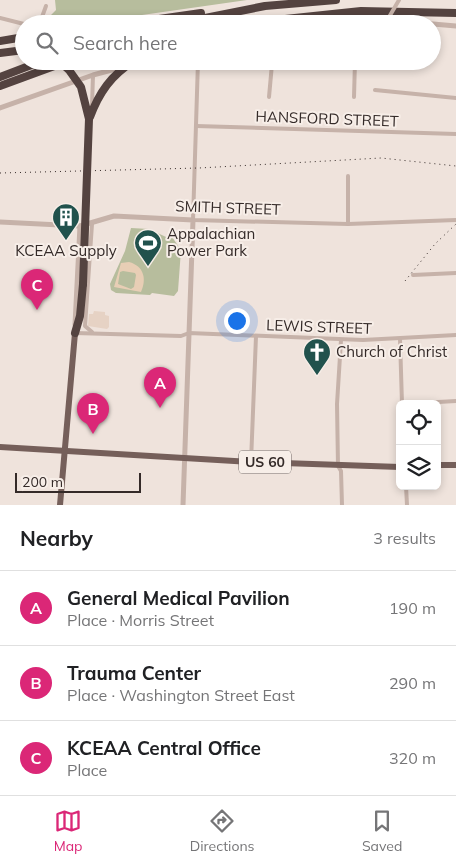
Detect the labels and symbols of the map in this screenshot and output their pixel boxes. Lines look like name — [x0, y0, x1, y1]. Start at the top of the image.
street label: HANSFORD STREET — [255, 107, 399, 130]
street label: SMITH STREET — [175, 196, 281, 219]
building icon: KCEAA Supply — [51, 202, 81, 241]
place label: Appalachian Power Park — [167, 224, 255, 260]
sports icon: Appalachian Power Park — [133, 228, 163, 267]
place label: KCEAA Supply — [15, 241, 117, 260]
pin: C — [21, 269, 53, 310]
your location — [224, 308, 250, 334]
street label: LEWIS STREET — [266, 315, 372, 338]
church icon: Church of Christ — [302, 337, 332, 376]
place label: Church of Christ — [336, 342, 447, 361]
pin: A — [144, 367, 176, 408]
pin: B — [77, 393, 109, 434]
road number: US 60 — [239, 451, 291, 474]
scale bar — [15, 470, 141, 493]

